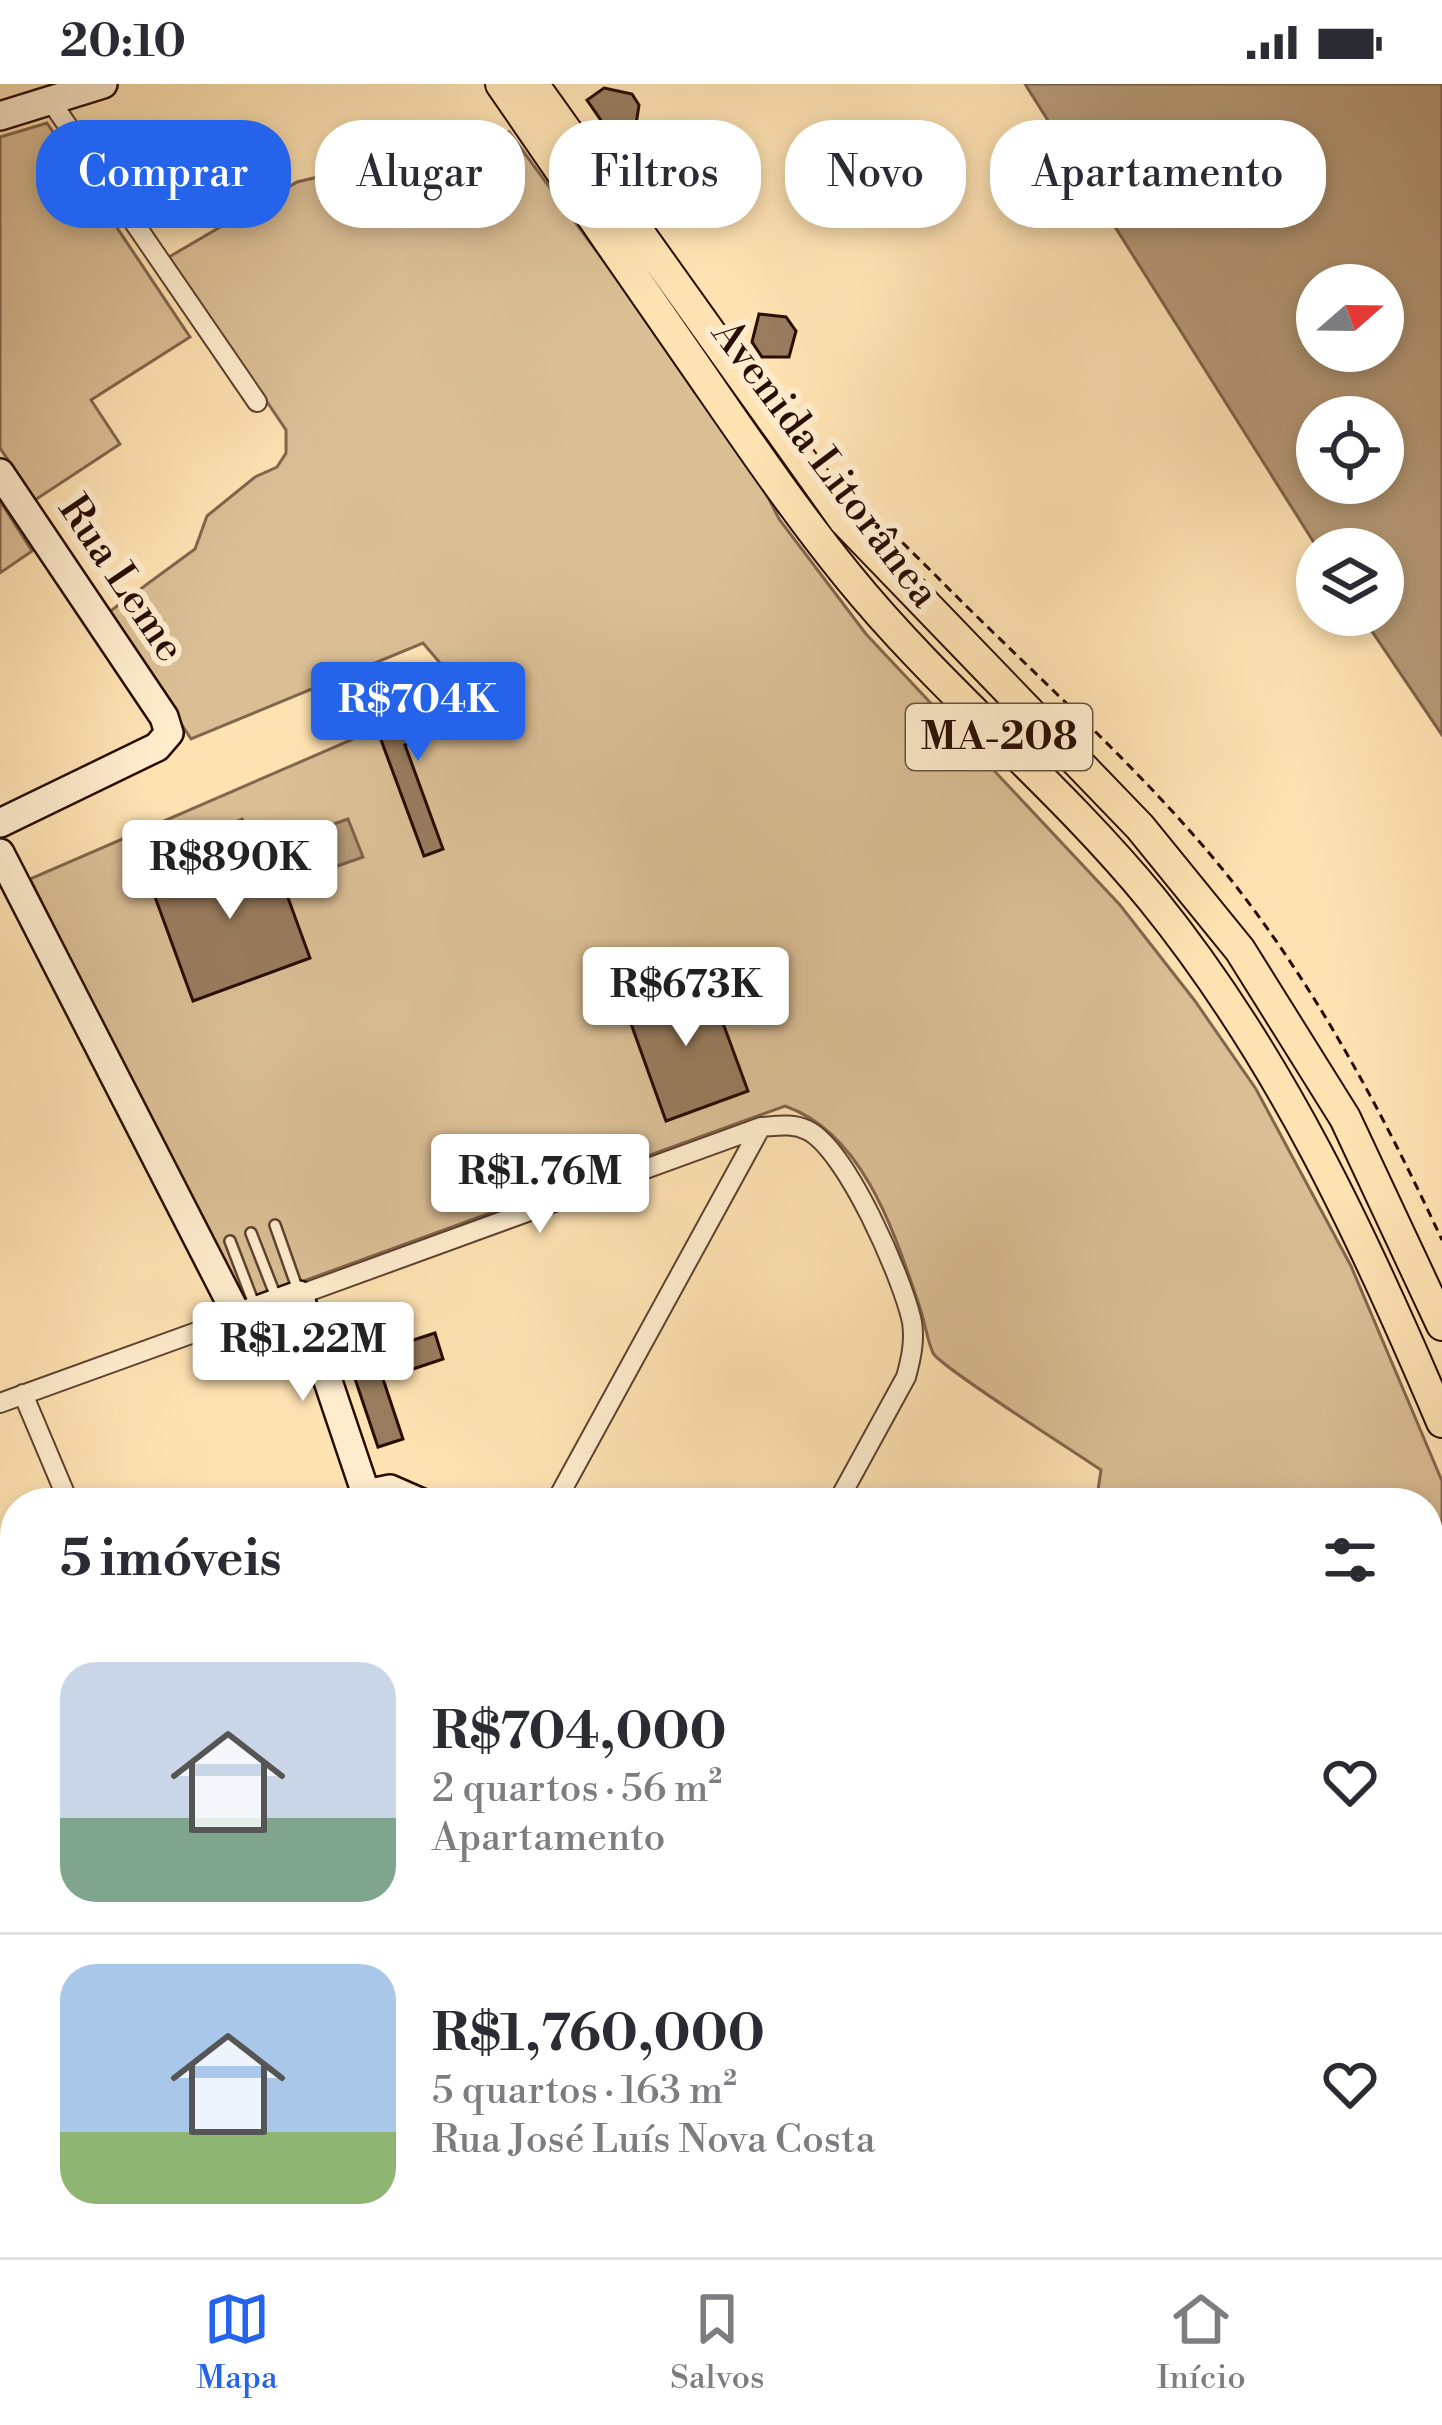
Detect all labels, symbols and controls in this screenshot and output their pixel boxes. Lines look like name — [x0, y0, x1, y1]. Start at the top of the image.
text: 20:10 — [60, 14, 186, 71]
chip: Comprar — [36, 120, 291, 228]
chip: Alugar — [315, 120, 525, 228]
chip: Filtros — [549, 120, 761, 228]
chip: Novo — [785, 120, 966, 228]
chip: Apartamento — [990, 120, 1326, 228]
north arrow — [1296, 264, 1404, 372]
map controls — [1296, 264, 1404, 636]
street label: Avenida Litorânea — [699, 309, 951, 619]
button: locate — [1296, 396, 1404, 504]
street label: Rua Leme — [46, 485, 196, 673]
button: layers — [1296, 528, 1404, 636]
pin: R$704K — [320, 662, 516, 764]
text: R$704K — [338, 676, 498, 725]
road number: MA-208 — [906, 704, 1092, 770]
pin: R$890K — [132, 820, 328, 922]
text: R$890K — [149, 834, 311, 883]
pin: R$673K — [588, 947, 784, 1049]
text: R$673K — [610, 961, 762, 1010]
pin: R$1.76M — [429, 1134, 651, 1236]
text: R$1.76M — [458, 1148, 622, 1197]
pin: R$1.22M — [192, 1302, 414, 1404]
text: R$1.22M — [220, 1316, 386, 1365]
icon: filters — [1317, 1527, 1383, 1593]
text: 5 imóveis — [60, 1528, 282, 1592]
text: R$704,000 — [432, 1701, 727, 1765]
icon: home — [156, 1710, 300, 1854]
icon: heart — [1317, 1749, 1383, 1815]
text: 2 quartos · 56 m² — [432, 1765, 722, 1814]
text: Apartamento — [432, 1814, 666, 1863]
text: R$1,760,000 — [432, 2003, 765, 2067]
icon: home — [156, 2012, 300, 2156]
icon: heart — [1317, 2051, 1383, 2117]
text: 5 quartos · 163 m² — [432, 2067, 737, 2116]
text: Rua José Luís Nova Costa — [432, 2116, 875, 2165]
tab: Mapa — [196, 2286, 278, 2399]
tab: Salvos — [670, 2286, 764, 2399]
tab: Início — [1157, 2286, 1246, 2399]

